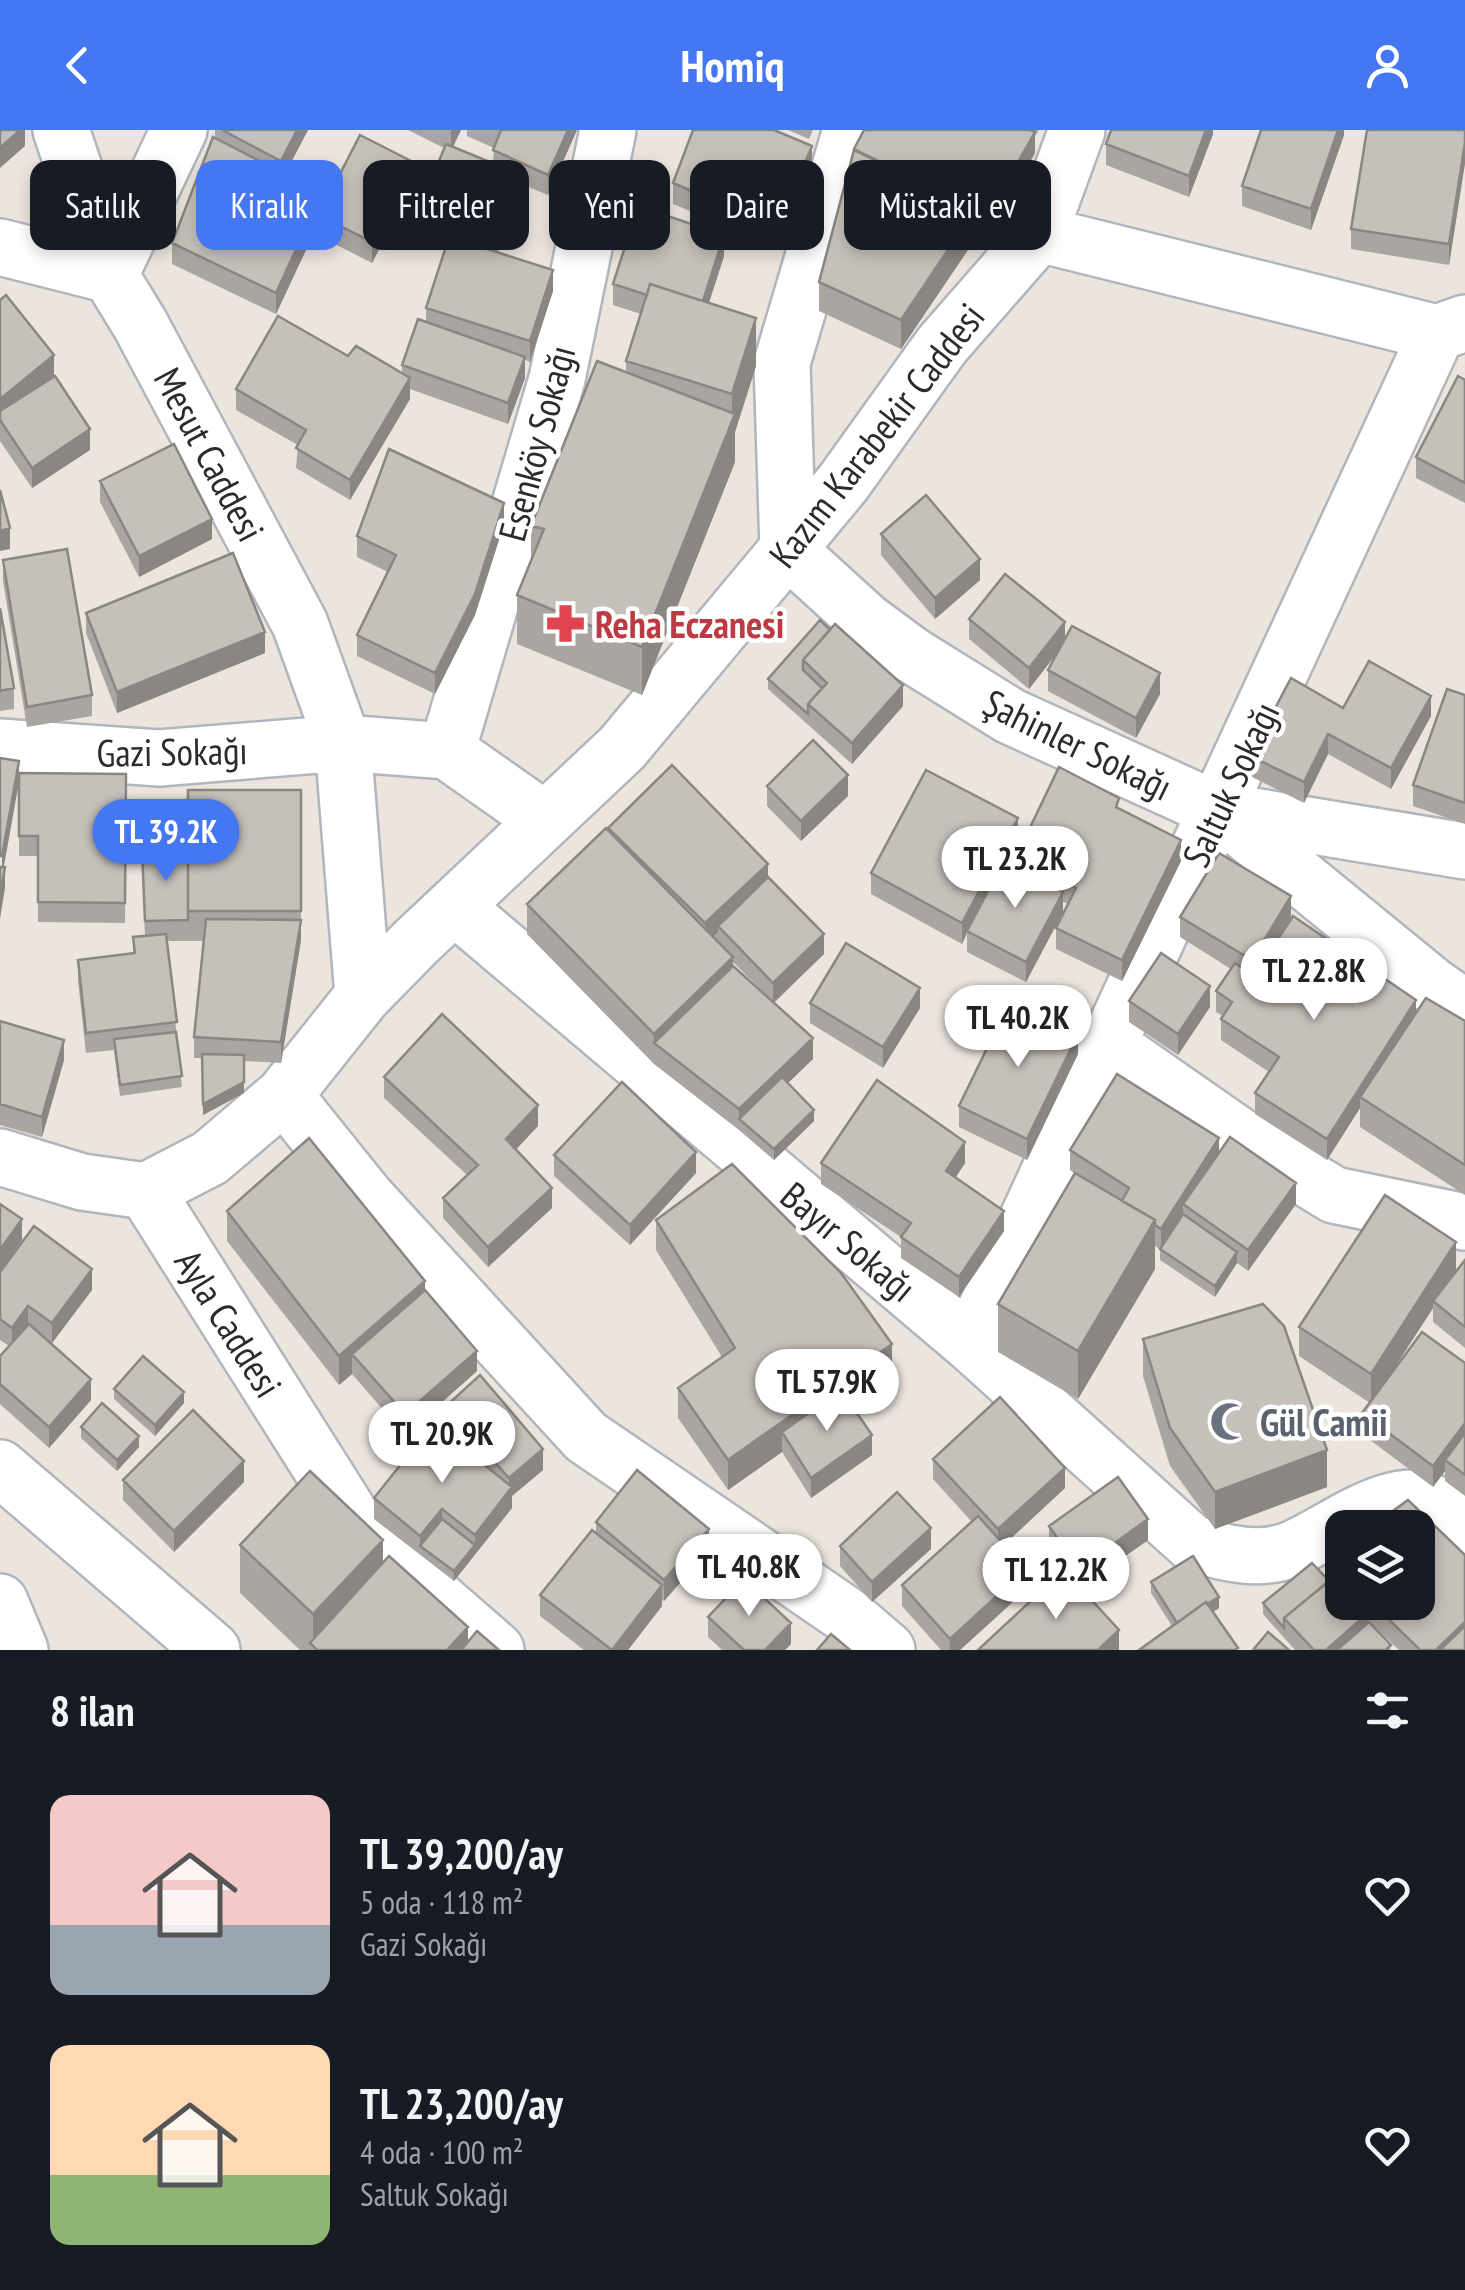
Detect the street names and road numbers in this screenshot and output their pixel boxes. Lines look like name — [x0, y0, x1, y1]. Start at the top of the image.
street label: Kazım Karabekir Caddesi — [758, 293, 994, 577]
street label: Esenköy Sokağı — [486, 340, 586, 546]
street label: Mesut Caddesi — [144, 359, 276, 549]
street label: Şahinler Sokağı — [976, 677, 1180, 811]
street label: Saltuk Sokağı — [1171, 694, 1289, 874]
street label: Gazi Sokağı — [96, 725, 248, 777]
street label: Bayır Sokağı — [771, 1170, 927, 1312]
street label: Ayla Caddesi — [165, 1240, 293, 1406]

